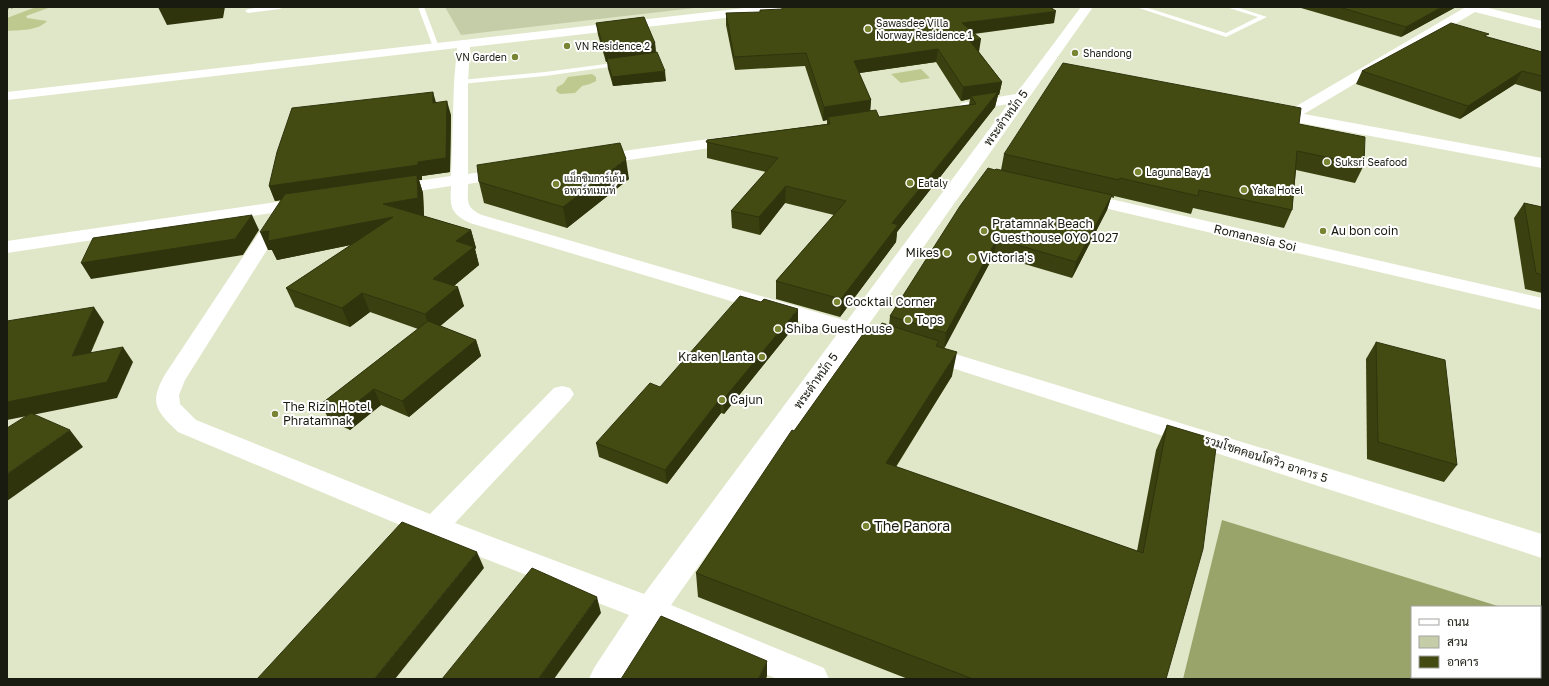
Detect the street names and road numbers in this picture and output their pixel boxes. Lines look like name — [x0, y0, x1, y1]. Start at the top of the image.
street label: พระตำหนัก 5 — [980, 87, 1031, 149]
street label: Romanasia Soi — [1212, 221, 1298, 254]
street label: พระตำหนัก 5 — [790, 350, 841, 412]
street label: รวมโชคคอนโดวิว อาคาร 5 — [1203, 431, 1330, 486]

